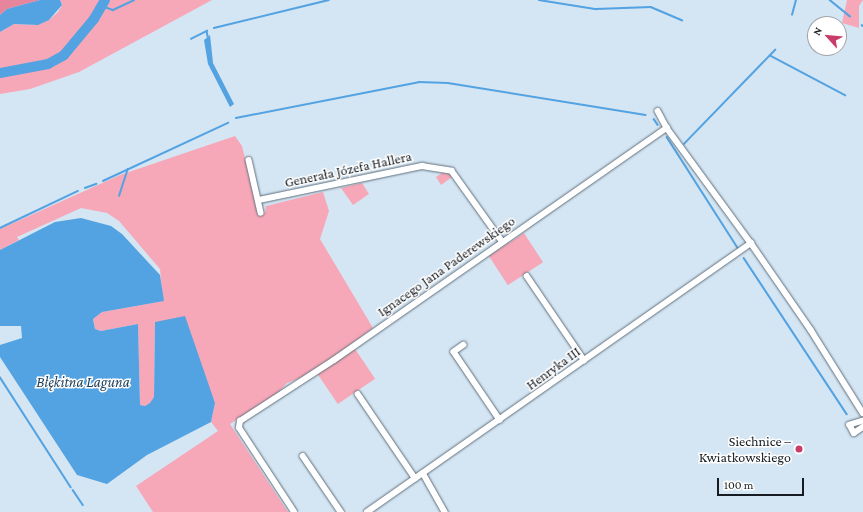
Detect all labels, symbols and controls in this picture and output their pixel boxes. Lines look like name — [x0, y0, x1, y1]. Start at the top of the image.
north arrow — [807, 16, 847, 56]
text: N — [810, 25, 824, 37]
street label: Generała Józefa Hallera — [283, 147, 413, 191]
street label: Ignacego Jana Paderewskiego — [374, 212, 518, 320]
street label: Henryka III — [523, 343, 583, 393]
water label: Błękitna Laguna — [36, 374, 130, 392]
place label: Siechnice – Kwiatkowskiego — [699, 433, 791, 466]
marker: Siechnice – Kwiatkowskiego — [794, 444, 804, 454]
scale bar — [719, 470, 806, 496]
text: 100 m — [724, 478, 753, 492]

